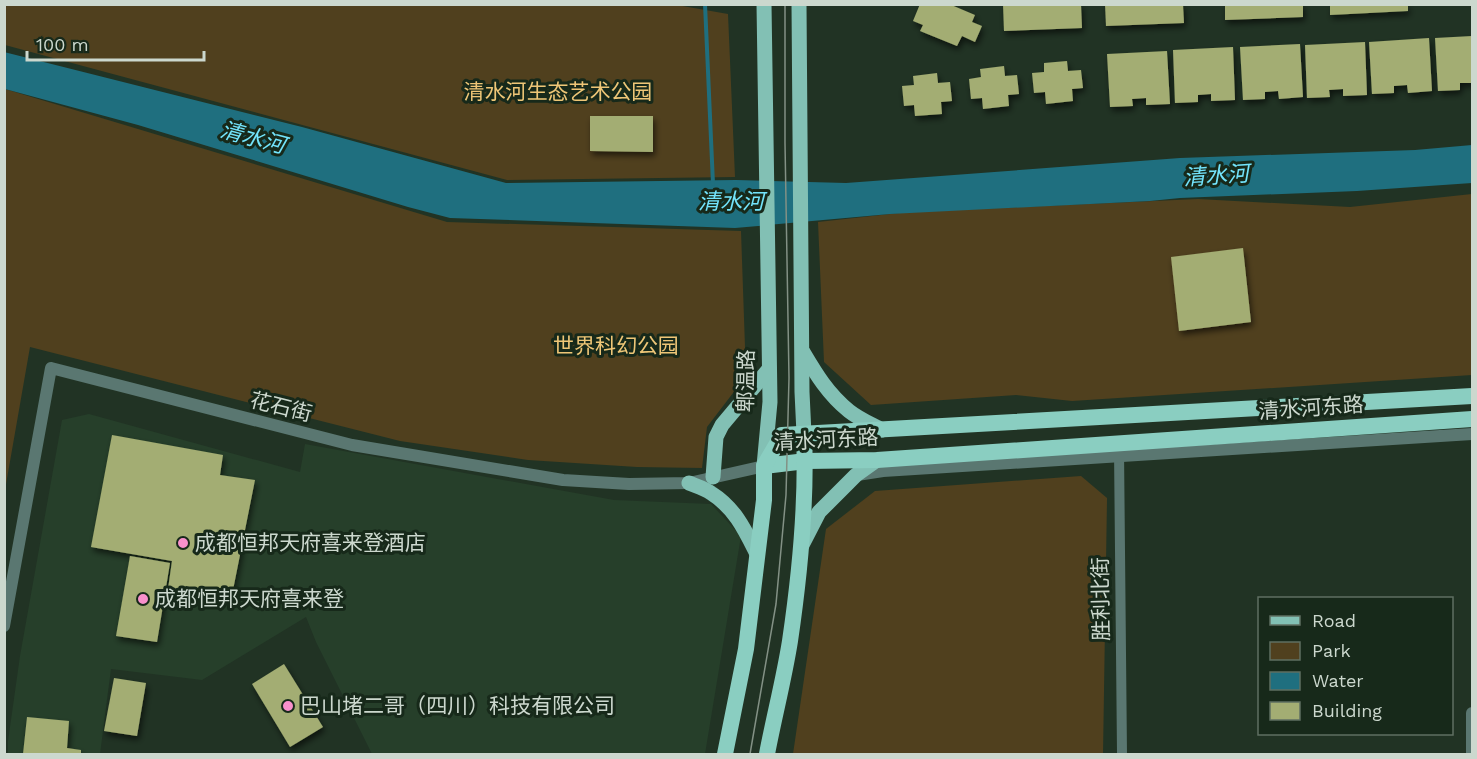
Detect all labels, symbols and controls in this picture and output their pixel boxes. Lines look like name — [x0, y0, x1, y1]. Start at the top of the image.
scale bar — [27, 24, 204, 62]
text: 100 m — [36, 34, 89, 55]
park label: 清水河生态艺术公园 — [464, 79, 653, 104]
water label: 清水河 — [218, 117, 292, 159]
water label: 清水河 — [1182, 160, 1254, 190]
water label: 清水河 — [698, 189, 768, 214]
park label: 世界科幻公园 — [553, 333, 679, 358]
street label: 郫温路 — [732, 349, 759, 413]
street label: 花石街 — [248, 387, 315, 426]
street label: 清水河东路 — [1258, 391, 1364, 424]
street label: 清水河东路 — [773, 424, 879, 455]
place label: 成都恒邦天府喜来登酒店 — [195, 530, 426, 555]
marker: 成都恒邦天府喜来登酒店 — [176, 536, 190, 550]
street label: 胜利北街 — [1087, 557, 1114, 641]
place label: 成都恒邦天府喜来登 — [155, 586, 344, 611]
marker: 成都恒邦天府喜来登 — [136, 592, 150, 606]
legend — [1258, 597, 1453, 735]
text: Road — [1312, 610, 1356, 631]
text: Park — [1312, 640, 1351, 661]
text: Water — [1312, 670, 1364, 691]
place label: 巴山堵二哥（四川）科技有限公司 — [300, 693, 615, 718]
marker: 巴山堵二哥（四川）科技有限公司 — [281, 699, 295, 713]
text: Building — [1312, 700, 1382, 721]

